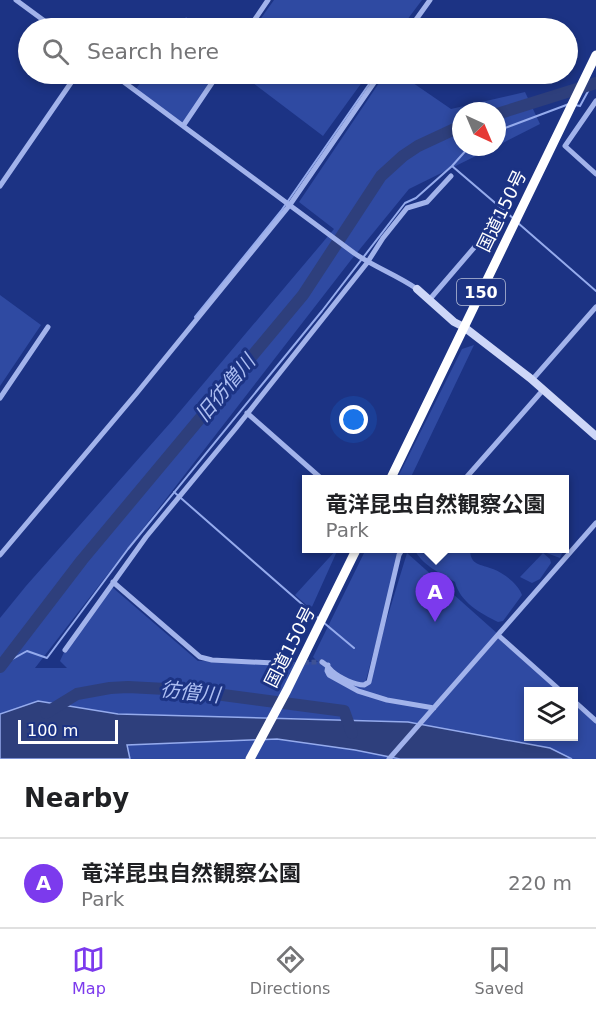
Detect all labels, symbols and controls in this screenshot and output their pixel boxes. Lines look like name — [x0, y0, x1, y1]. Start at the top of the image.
search box — [18, 18, 578, 84]
icon: search — [39, 35, 72, 68]
text: Search here — [87, 39, 219, 64]
north arrow — [452, 102, 506, 156]
street label: 国道150号 — [473, 166, 530, 255]
road number: 150 — [457, 279, 505, 305]
water label: 旧彷僧川 — [190, 348, 261, 426]
your location — [339, 405, 368, 434]
popup — [302, 475, 569, 553]
text: 竜洋昆虫自然観察公園 — [325, 492, 546, 517]
text: Park — [325, 518, 369, 542]
pin: A — [416, 572, 454, 622]
street label: 国道150号 — [260, 603, 319, 691]
water label: 彷僧川 — [159, 677, 223, 707]
map controls — [524, 687, 578, 741]
button: layers — [524, 687, 578, 741]
scale bar — [18, 717, 118, 744]
text: 100 m — [27, 721, 78, 740]
text: Nearby — [24, 783, 129, 813]
text: 竜洋昆虫自然観察公園 — [81, 861, 301, 886]
text: A — [36, 871, 51, 895]
text: 220 m — [508, 871, 572, 895]
text: Park — [81, 887, 124, 911]
tab: Map — [72, 943, 106, 998]
tab: Directions — [250, 943, 330, 998]
tab: Saved — [475, 943, 524, 998]

